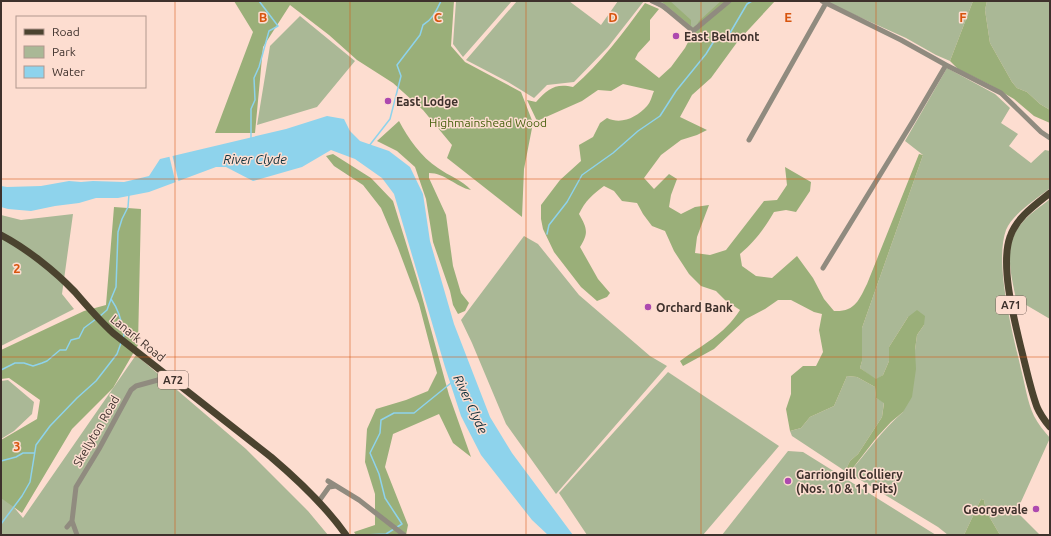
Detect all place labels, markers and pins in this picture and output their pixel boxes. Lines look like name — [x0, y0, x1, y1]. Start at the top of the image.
place label: East Belmont — [684, 30, 760, 43]
marker: East Belmont — [671, 31, 681, 41]
place label: East Lodge — [396, 95, 458, 108]
marker: East Lodge — [383, 96, 393, 106]
place label: Orchard Bank — [656, 301, 733, 314]
marker: Orchard Bank — [643, 302, 653, 312]
place label: Garriongill Colliery (Nos. 10 & 11 Pits) — [796, 468, 903, 496]
marker: Garriongill Colliery (Nos. 10 & 11 Pits) — [783, 476, 793, 486]
place label: Georgevale — [963, 503, 1028, 516]
marker: Georgevale — [1031, 504, 1041, 514]

